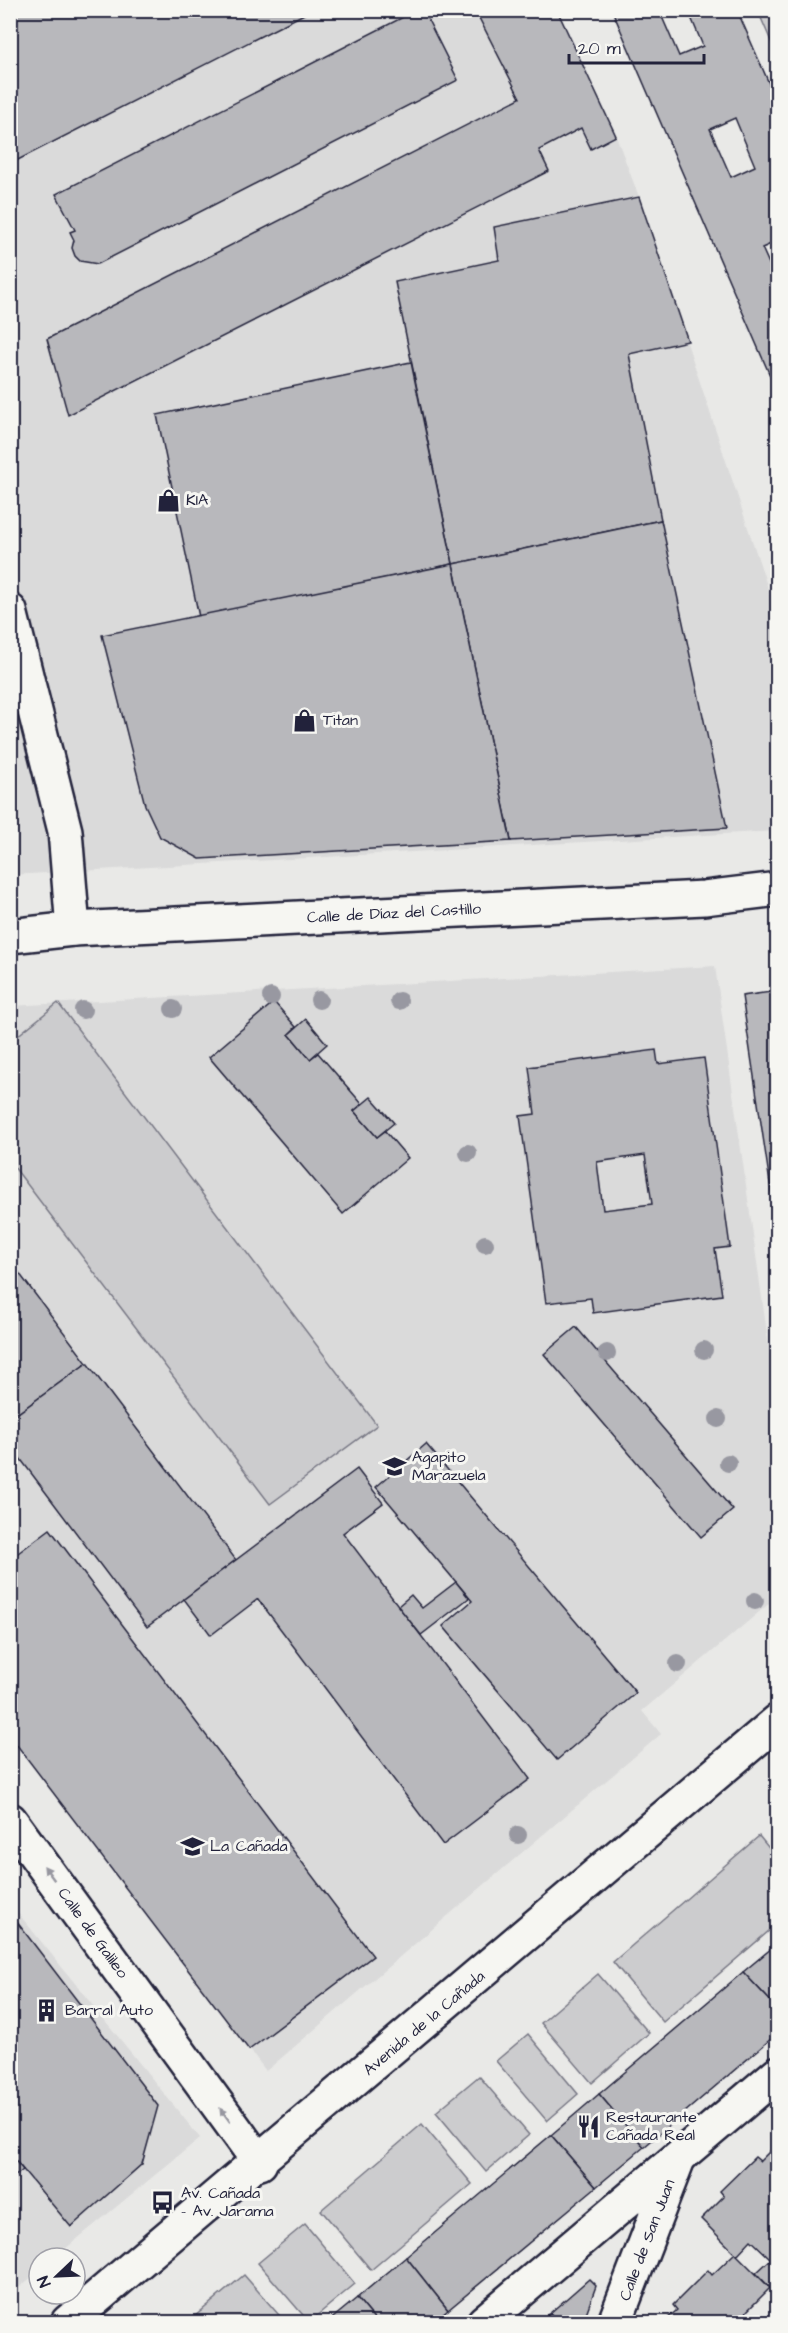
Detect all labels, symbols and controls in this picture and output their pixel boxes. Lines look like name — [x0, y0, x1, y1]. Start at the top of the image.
scale bar — [569, 27, 704, 65]
text: 20 m — [578, 36, 621, 61]
shop icon: KIA — [155, 487, 181, 513]
place label: KIA — [186, 489, 208, 511]
shop icon: Titan — [292, 707, 318, 733]
place label: Titan — [323, 709, 358, 731]
street label: Calle de Díaz del Castillo — [306, 897, 482, 929]
place label: Agapito Marazuela — [412, 1446, 486, 1486]
school or university icon: Agapito Marazuela — [381, 1453, 407, 1479]
school or university icon: La Cañada — [179, 1833, 205, 1859]
place label: La Cañada — [210, 1835, 288, 1857]
one-way arrow — [43, 1865, 55, 1881]
street label: Calle de Galileo — [53, 1883, 133, 1983]
street label: Avenida de la Cañada — [358, 1966, 490, 2080]
building icon: Barral Auto — [34, 1997, 60, 2023]
place label: Barral Auto — [65, 1999, 153, 2021]
place label: Restaurante Cañada Real — [606, 2106, 697, 2146]
one-way arrow — [220, 2108, 232, 2123]
restaurant icon: Restaurante Cañada Real — [575, 2113, 601, 2139]
street label: Calle de San Juan — [614, 2176, 680, 2304]
place label: Av. Cañada - Av. Jarama — [181, 2182, 274, 2222]
bus stop icon: Av. Cañada - Av. Jarama — [150, 2189, 176, 2215]
north arrow — [27, 2246, 87, 2306]
text: N — [32, 2273, 56, 2290]

